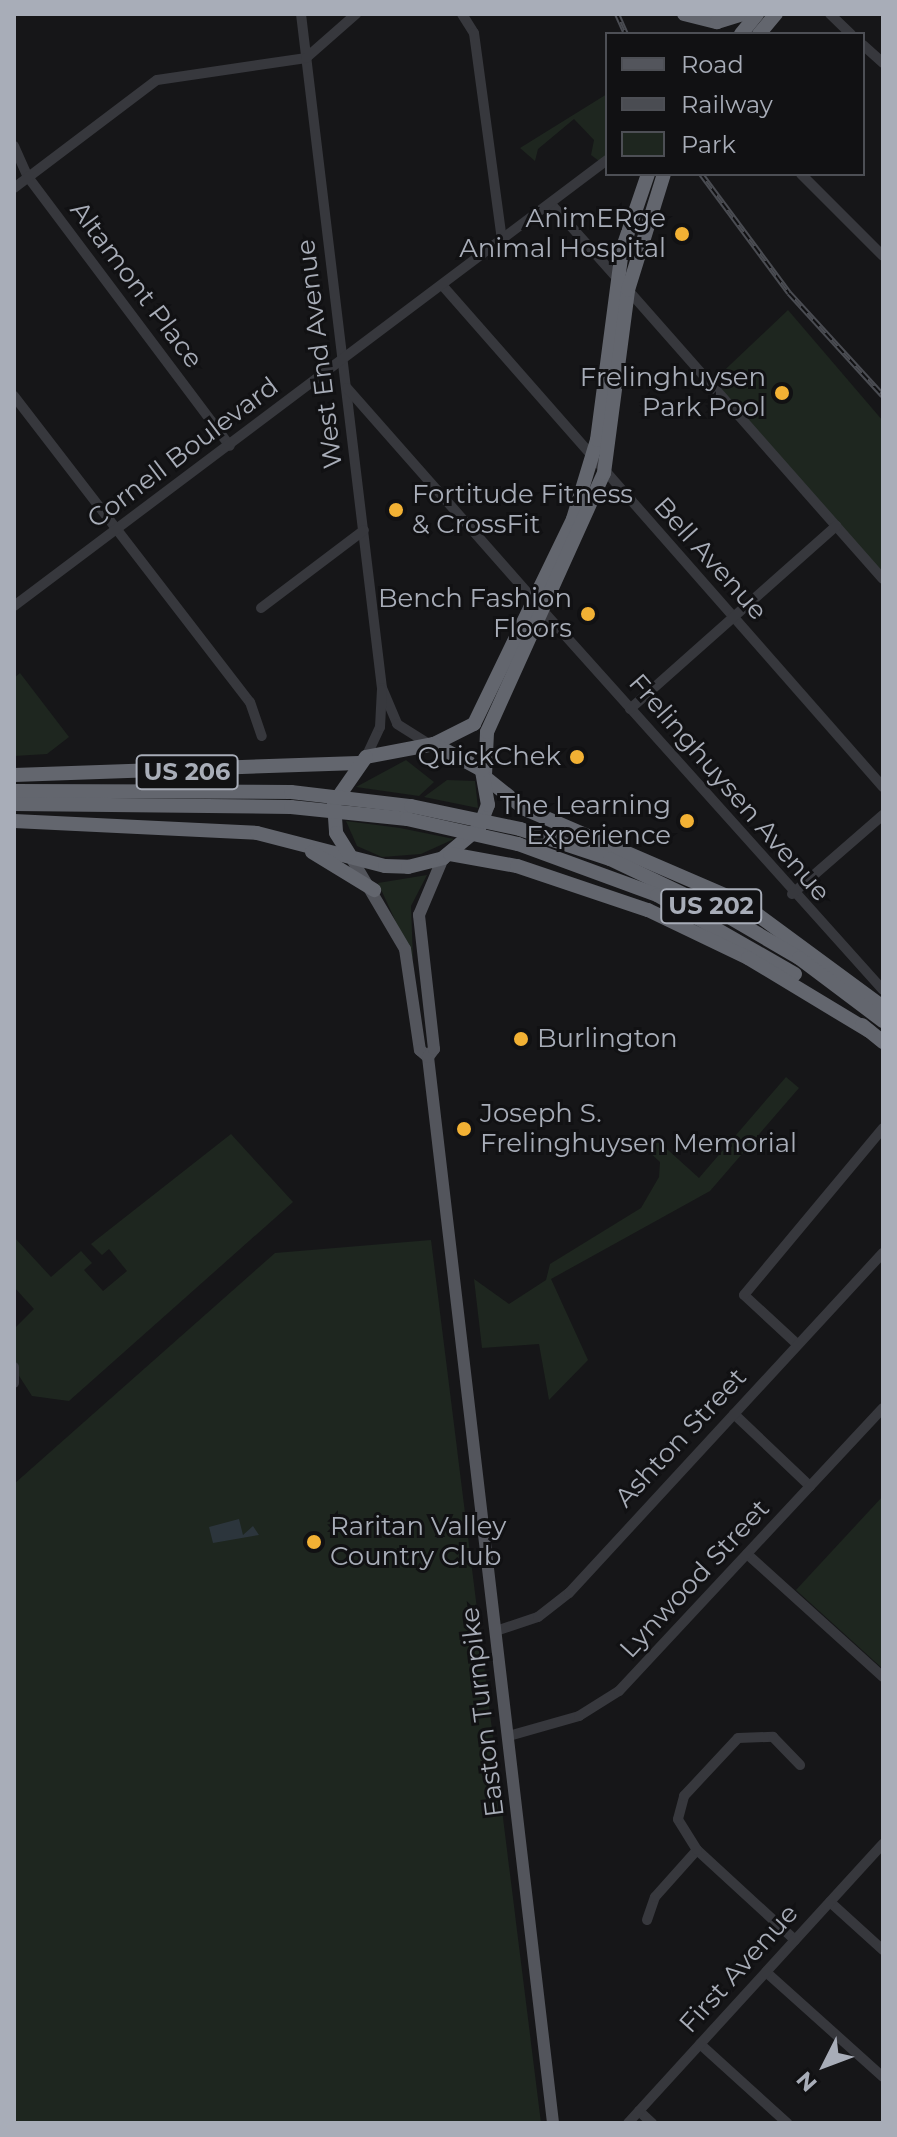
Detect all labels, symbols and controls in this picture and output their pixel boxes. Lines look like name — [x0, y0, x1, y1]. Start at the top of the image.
legend — [605, 32, 865, 176]
text: Road — [681, 50, 744, 79]
text: Railway — [681, 90, 773, 119]
text: Park — [681, 130, 736, 159]
street label: Altamont Place — [63, 195, 209, 375]
place label: AnimERge Animal Hospital — [459, 203, 666, 264]
marker: AnimERge Animal Hospital — [673, 225, 691, 243]
street label: West End Avenue — [290, 238, 350, 470]
place label: Frelinghuysen Park Pool — [580, 362, 766, 424]
street label: Cornell Boulevard — [81, 371, 285, 535]
marker: Frelinghuysen Park Pool — [773, 384, 791, 402]
place label: Fortitude Fitness & CrossFit — [412, 479, 633, 540]
street label: Bell Avenue — [647, 491, 773, 627]
marker: Fortitude Fitness & CrossFit — [387, 501, 405, 519]
place label: Bench Fashion Floors — [378, 583, 572, 644]
marker: Bench Fashion Floors — [579, 605, 597, 623]
street label: Frelinghuysen Avenue — [622, 668, 836, 908]
place label: QuickChek — [417, 741, 561, 773]
marker: QuickChek — [568, 748, 586, 766]
road number: US 206 — [135, 752, 239, 792]
place label: The Learning Experience — [500, 790, 671, 852]
marker: The Learning Experience — [678, 812, 696, 830]
road number: US 202 — [659, 886, 763, 926]
place label: Burlington — [537, 1023, 678, 1055]
marker: Burlington — [512, 1030, 530, 1048]
place label: Joseph S. Frelinghuysen Memorial — [480, 1098, 797, 1160]
marker: Joseph S. Frelinghuysen Memorial — [455, 1120, 473, 1138]
street label: Ashton Street — [609, 1362, 753, 1514]
street label: Lynwood Street — [614, 1493, 776, 1665]
place label: Raritan Valley Country Club — [330, 1511, 506, 1572]
marker: Raritan Valley Country Club — [305, 1533, 323, 1551]
street label: Easton Turnpike — [455, 1605, 511, 1819]
street label: First Avenue — [673, 1898, 805, 2040]
north arrow — [785, 2025, 865, 2105]
text: N — [791, 2066, 823, 2097]

